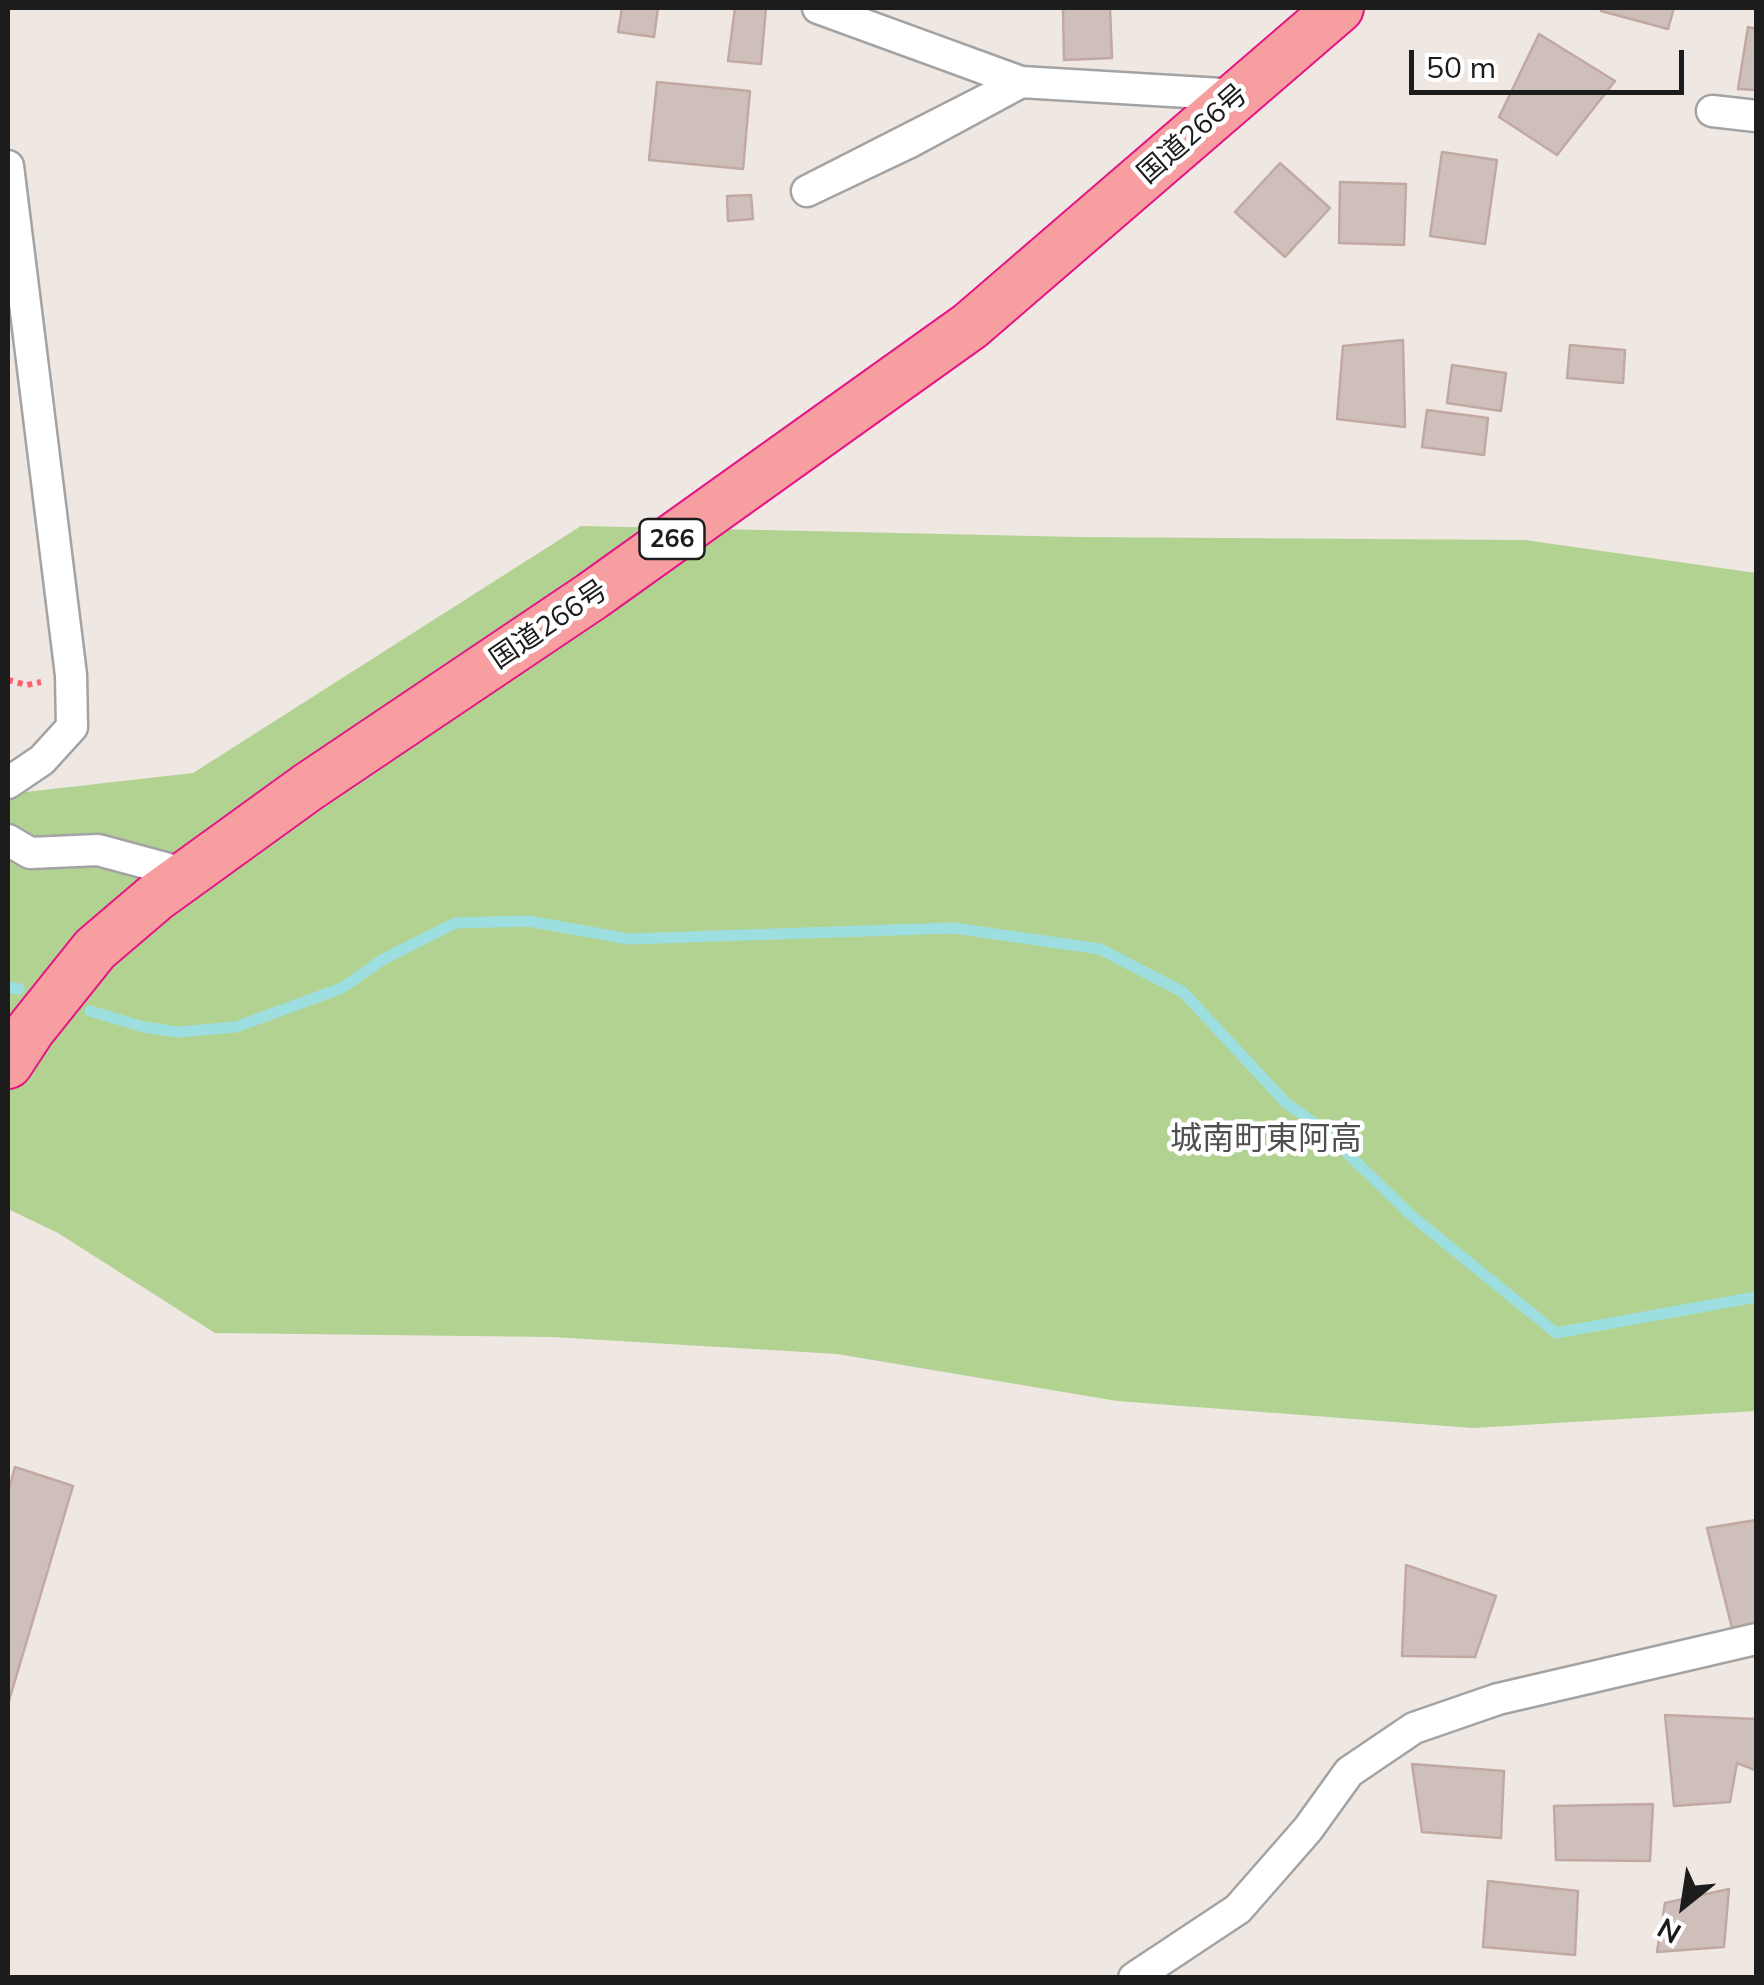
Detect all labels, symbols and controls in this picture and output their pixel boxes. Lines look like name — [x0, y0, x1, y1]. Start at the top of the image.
scale bar — [1414, 30, 1689, 92]
text: 50 m — [1426, 48, 1496, 86]
street label: 国道266号 — [1131, 77, 1255, 191]
road number: 266 — [640, 519, 704, 559]
street label: 国道266号 — [484, 573, 614, 677]
district label: 城南町東阿高 — [1170, 1120, 1362, 1158]
north arrow — [1634, 1855, 1734, 1955]
text: N — [1651, 1911, 1687, 1952]

